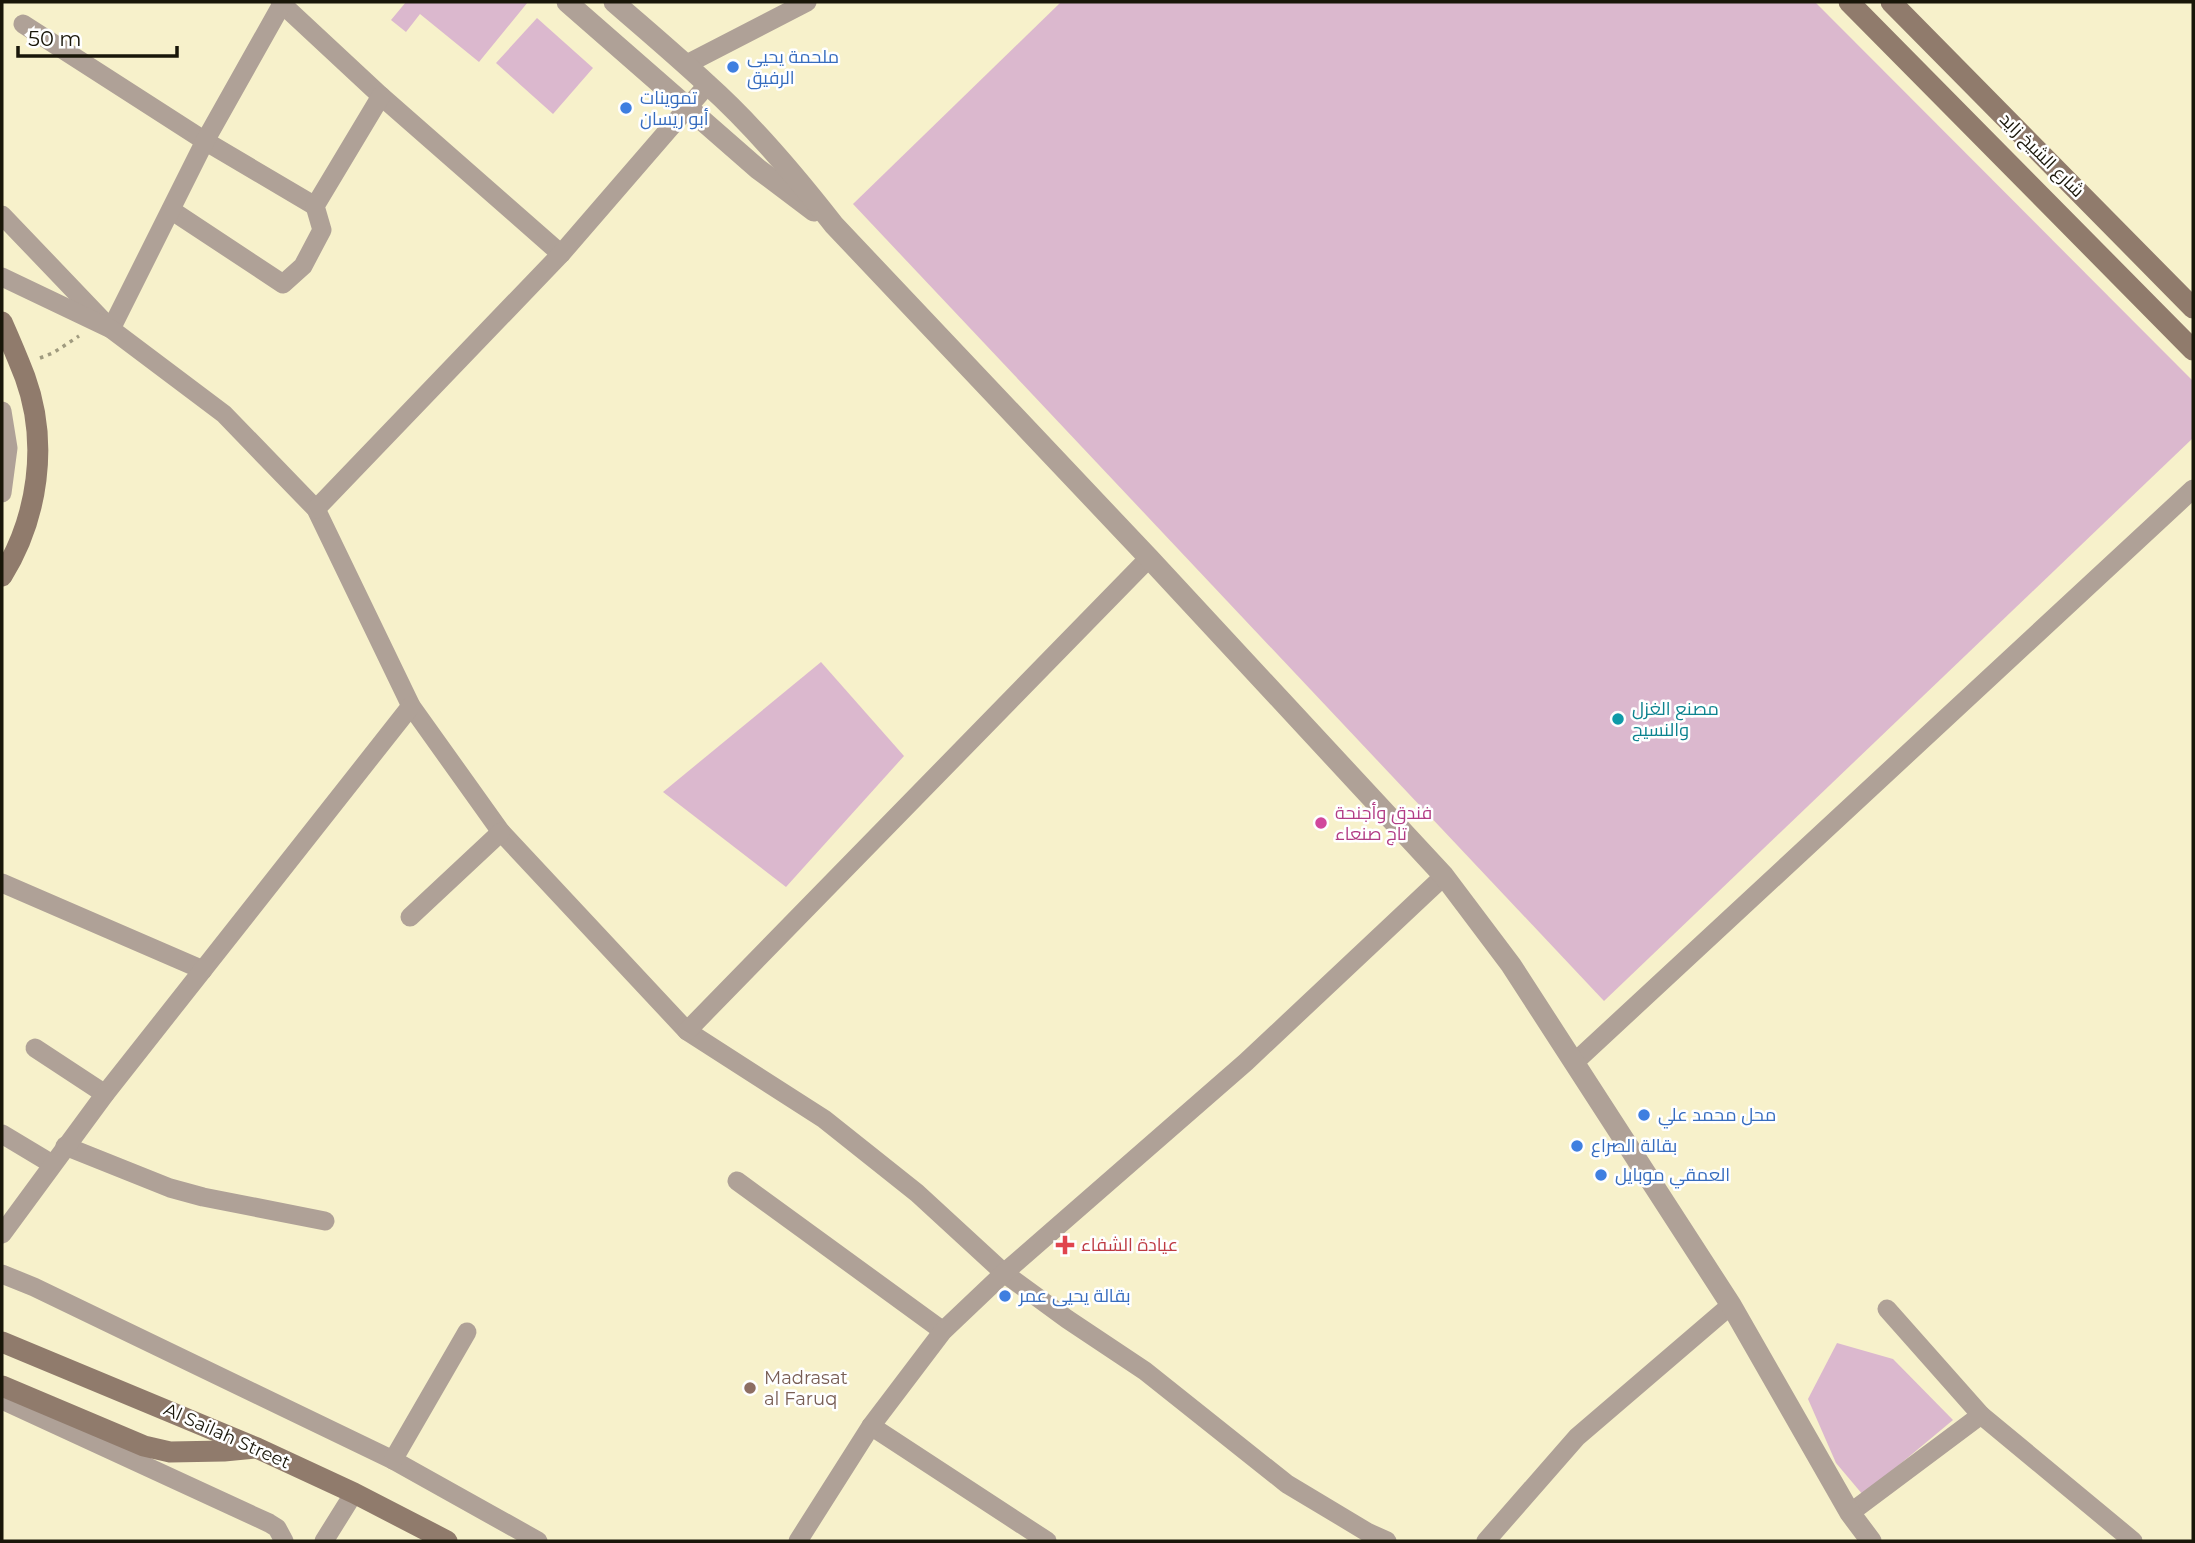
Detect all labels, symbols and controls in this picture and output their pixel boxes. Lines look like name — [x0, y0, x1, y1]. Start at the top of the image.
scale bar — [18, 14, 177, 58]
text: 50 m — [28, 26, 82, 51]
place label: ملحمة يحيى الرفيق — [747, 46, 839, 90]
marker: ملحمة يحيى الرفيق — [725, 59, 741, 75]
place label: تموينات أبو ريسان — [640, 87, 709, 130]
marker: تموينات أبو ريسان — [618, 100, 634, 116]
street label: شارع الشيخ زايد — [1995, 108, 2089, 202]
place label: مصنع الغزل والنسيج — [1632, 698, 1719, 742]
marker: مصنع الغزل والنسيج — [1610, 711, 1626, 727]
place label: فندق وأجنحة تاج صنعاء — [1335, 802, 1432, 846]
marker: فندق وأجنحة تاج صنعاء — [1313, 815, 1329, 831]
place label: محل محمد علي — [1658, 1104, 1776, 1129]
marker: محل محمد علي — [1636, 1107, 1652, 1123]
place label: بقالة الصراع — [1591, 1135, 1677, 1158]
marker: بقالة الصراع — [1569, 1138, 1585, 1154]
place label: العمقي موبايل — [1615, 1164, 1730, 1189]
marker: العمقي موبايل — [1593, 1167, 1609, 1183]
place label: عيادة الشفاء — [1081, 1234, 1178, 1256]
marker: عيادة الشفاء — [1055, 1235, 1075, 1255]
place label: بقالة يحيى عمر — [1018, 1285, 1130, 1307]
marker: بقالة يحيى عمر — [997, 1288, 1013, 1304]
place label: Madrasat al Faruq — [764, 1367, 848, 1410]
marker: Madrasat al Faruq — [742, 1380, 758, 1396]
street label: Al Sailah Street — [161, 1398, 293, 1474]

